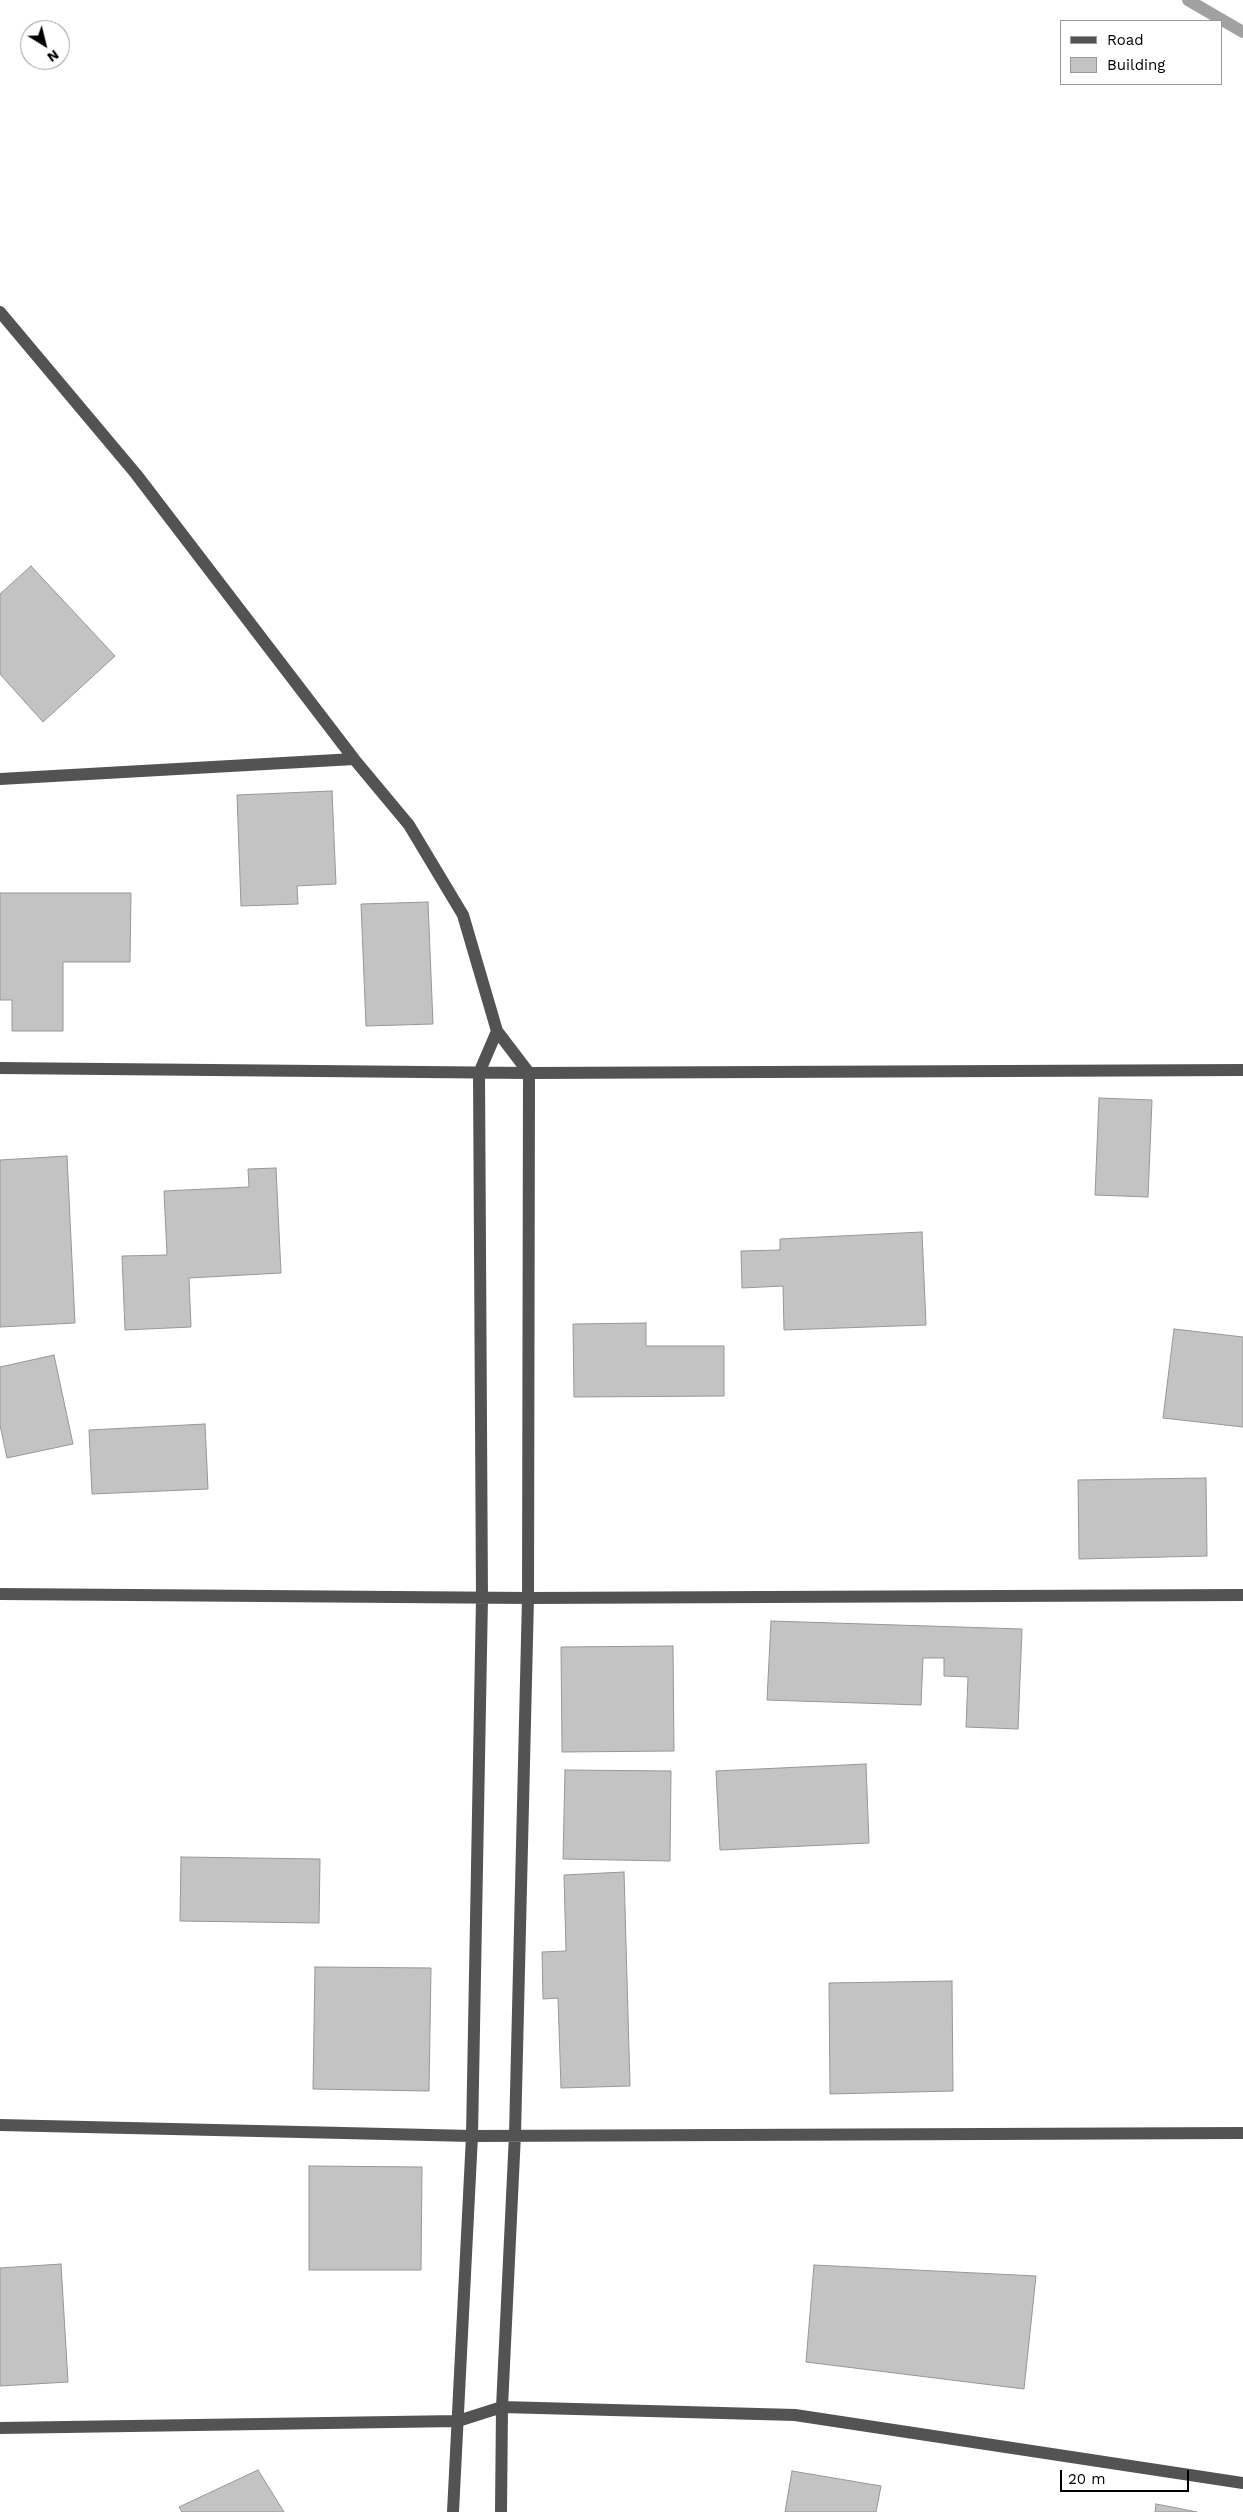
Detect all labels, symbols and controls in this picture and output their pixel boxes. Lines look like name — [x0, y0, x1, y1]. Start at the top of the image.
north arrow — [20, 20, 70, 70]
legend — [1060, 20, 1223, 85]
text: Road — [1107, 31, 1144, 49]
text: N — [44, 47, 62, 66]
text: Building — [1107, 56, 1165, 74]
scale bar — [1063, 2460, 1192, 2492]
text: 20 m — [1068, 2470, 1106, 2488]

